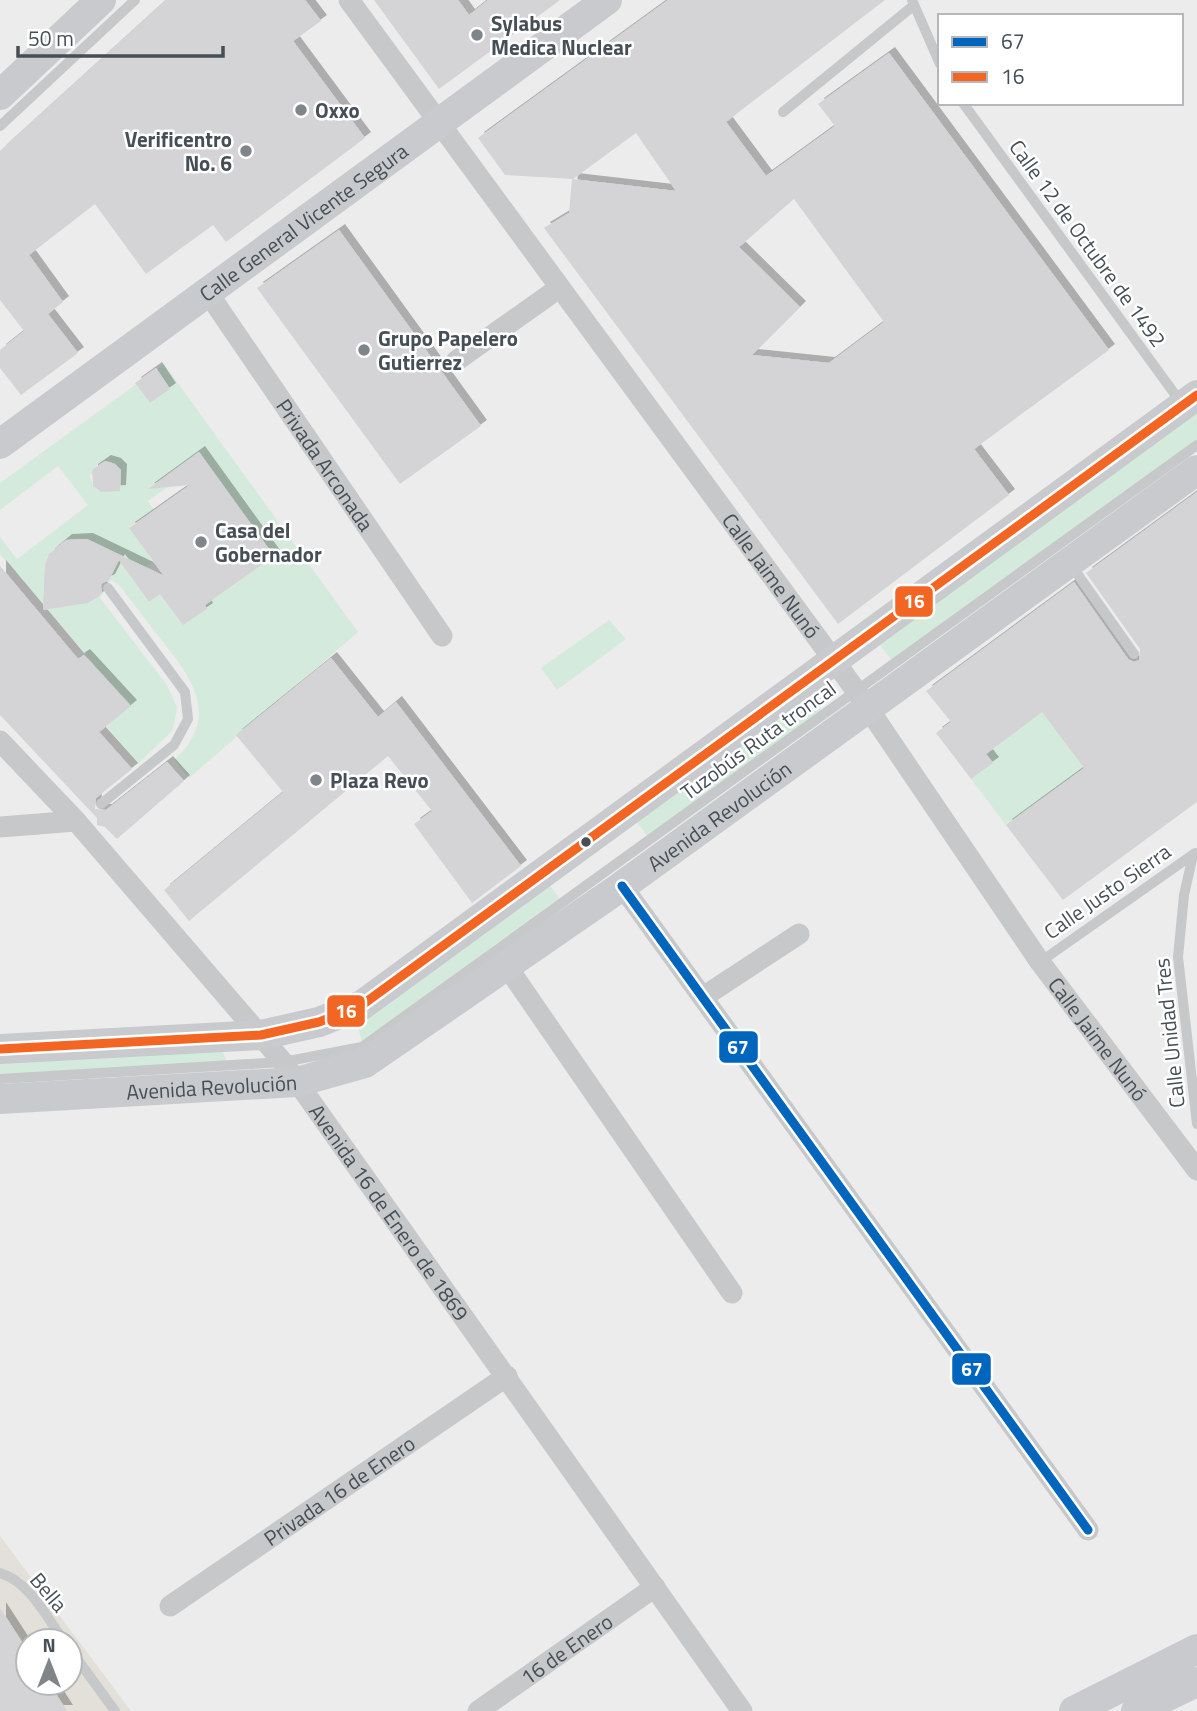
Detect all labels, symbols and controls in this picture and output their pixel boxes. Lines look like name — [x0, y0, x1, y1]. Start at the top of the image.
place label: Sylabus Medica Nuclear — [491, 7, 632, 63]
scale bar — [18, 14, 222, 58]
legend — [938, 14, 1183, 105]
text: 50 m — [28, 22, 74, 54]
text: 67 — [1001, 25, 1025, 57]
marker: Sylabus Medica Nuclear — [469, 27, 485, 43]
text: 16 — [1001, 60, 1025, 92]
place label: Oxxo — [315, 94, 360, 126]
marker: Oxxo — [293, 102, 309, 118]
place label: Verificentro No. 6 — [125, 123, 232, 179]
street label: Calle 12 de Octubre de 1492 — [1002, 133, 1174, 353]
street label: Calle General Vicente Segura — [192, 135, 415, 309]
marker: Verificentro No. 6 — [238, 143, 254, 159]
place label: Grupo Papelero Gutierrez — [378, 322, 518, 378]
marker: Grupo Papelero Gutierrez — [356, 342, 372, 358]
street label: Privada Arconada — [269, 392, 382, 538]
street label: Calle Jaime Nunó — [715, 506, 828, 645]
place label: Casa del Gobernador — [215, 514, 322, 570]
marker: Casa del Gobernador — [193, 534, 209, 550]
line badge: 16 — [894, 585, 934, 618]
text: 16 — [903, 586, 925, 615]
street label: Tuzobús Ruta troncal — [674, 673, 842, 807]
street label: Avenida Revolución — [640, 753, 798, 879]
place label: Plaza Revo — [330, 764, 429, 796]
marker: Plaza Revo — [308, 772, 324, 788]
unlabelled marker — [579, 835, 593, 849]
street label: Calle Justo Sierra — [1037, 835, 1177, 947]
street label: Calle Unidad Tres — [1145, 957, 1193, 1109]
street label: Calle Jaime Nunó — [1041, 970, 1156, 1108]
line badge: 16 — [326, 994, 366, 1028]
text: 16 — [335, 996, 357, 1025]
line badge: 67 — [718, 1030, 759, 1064]
text: 67 — [727, 1032, 749, 1061]
street label: Avenida Revolución — [125, 1066, 298, 1108]
street label: Avenida 16 de Enero de 1869 — [301, 1097, 477, 1327]
line badge: 67 — [951, 1352, 992, 1386]
text: 67 — [961, 1354, 983, 1383]
street label: Privada 16 de Enero — [257, 1427, 422, 1554]
street label: Bella — [23, 1565, 76, 1619]
street label: 16 de Enero — [514, 1605, 619, 1693]
north arrow — [14, 1627, 84, 1697]
text: N — [42, 1630, 56, 1659]

